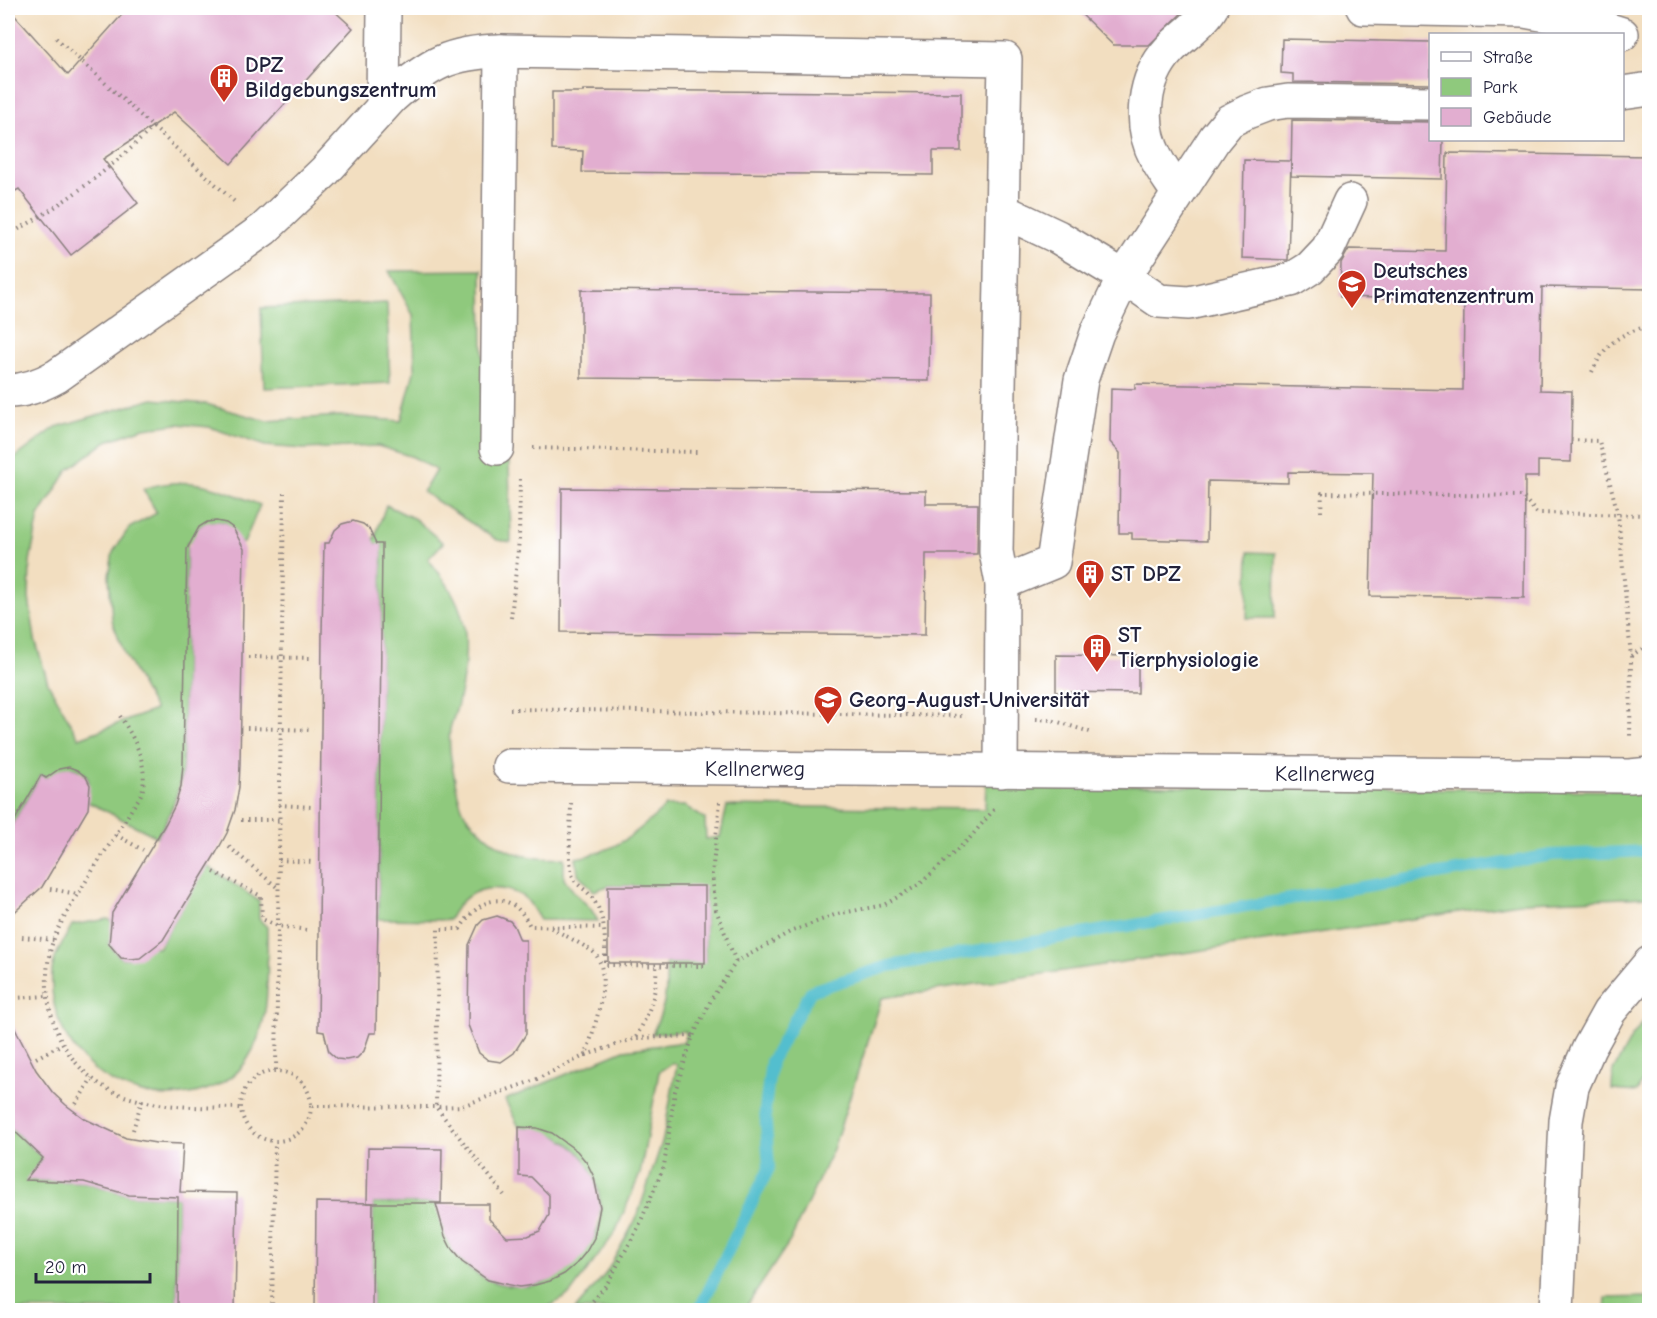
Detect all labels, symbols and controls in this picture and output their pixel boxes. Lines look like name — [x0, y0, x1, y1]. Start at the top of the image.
legend — [1429, 33, 1624, 141]
text: Straße — [1483, 47, 1533, 68]
place label: DPZ Bildgebungszentrum — [245, 52, 436, 103]
building icon: DPZ Bildgebungszentrum — [208, 62, 240, 104]
text: Park — [1483, 77, 1518, 98]
text: Gebäude — [1483, 107, 1552, 128]
place label: Deutsches Primatenzentrum — [1373, 258, 1534, 309]
school or university icon: Deutsches Primatenzentrum — [1336, 268, 1368, 310]
building icon: ST DPZ — [1074, 558, 1106, 600]
place label: ST DPZ — [1111, 561, 1181, 587]
place label: ST Tierphysiologie — [1118, 622, 1259, 673]
building icon: ST Tierphysiologie — [1081, 632, 1113, 674]
school or university icon: Georg-August-Universität — [812, 684, 844, 726]
place label: Georg-August-Universität — [849, 687, 1090, 713]
street label: Kellnerweg — [705, 756, 805, 782]
street label: Kellnerweg — [1275, 761, 1375, 787]
scale bar — [36, 1246, 150, 1284]
text: 20 m — [45, 1257, 86, 1278]

